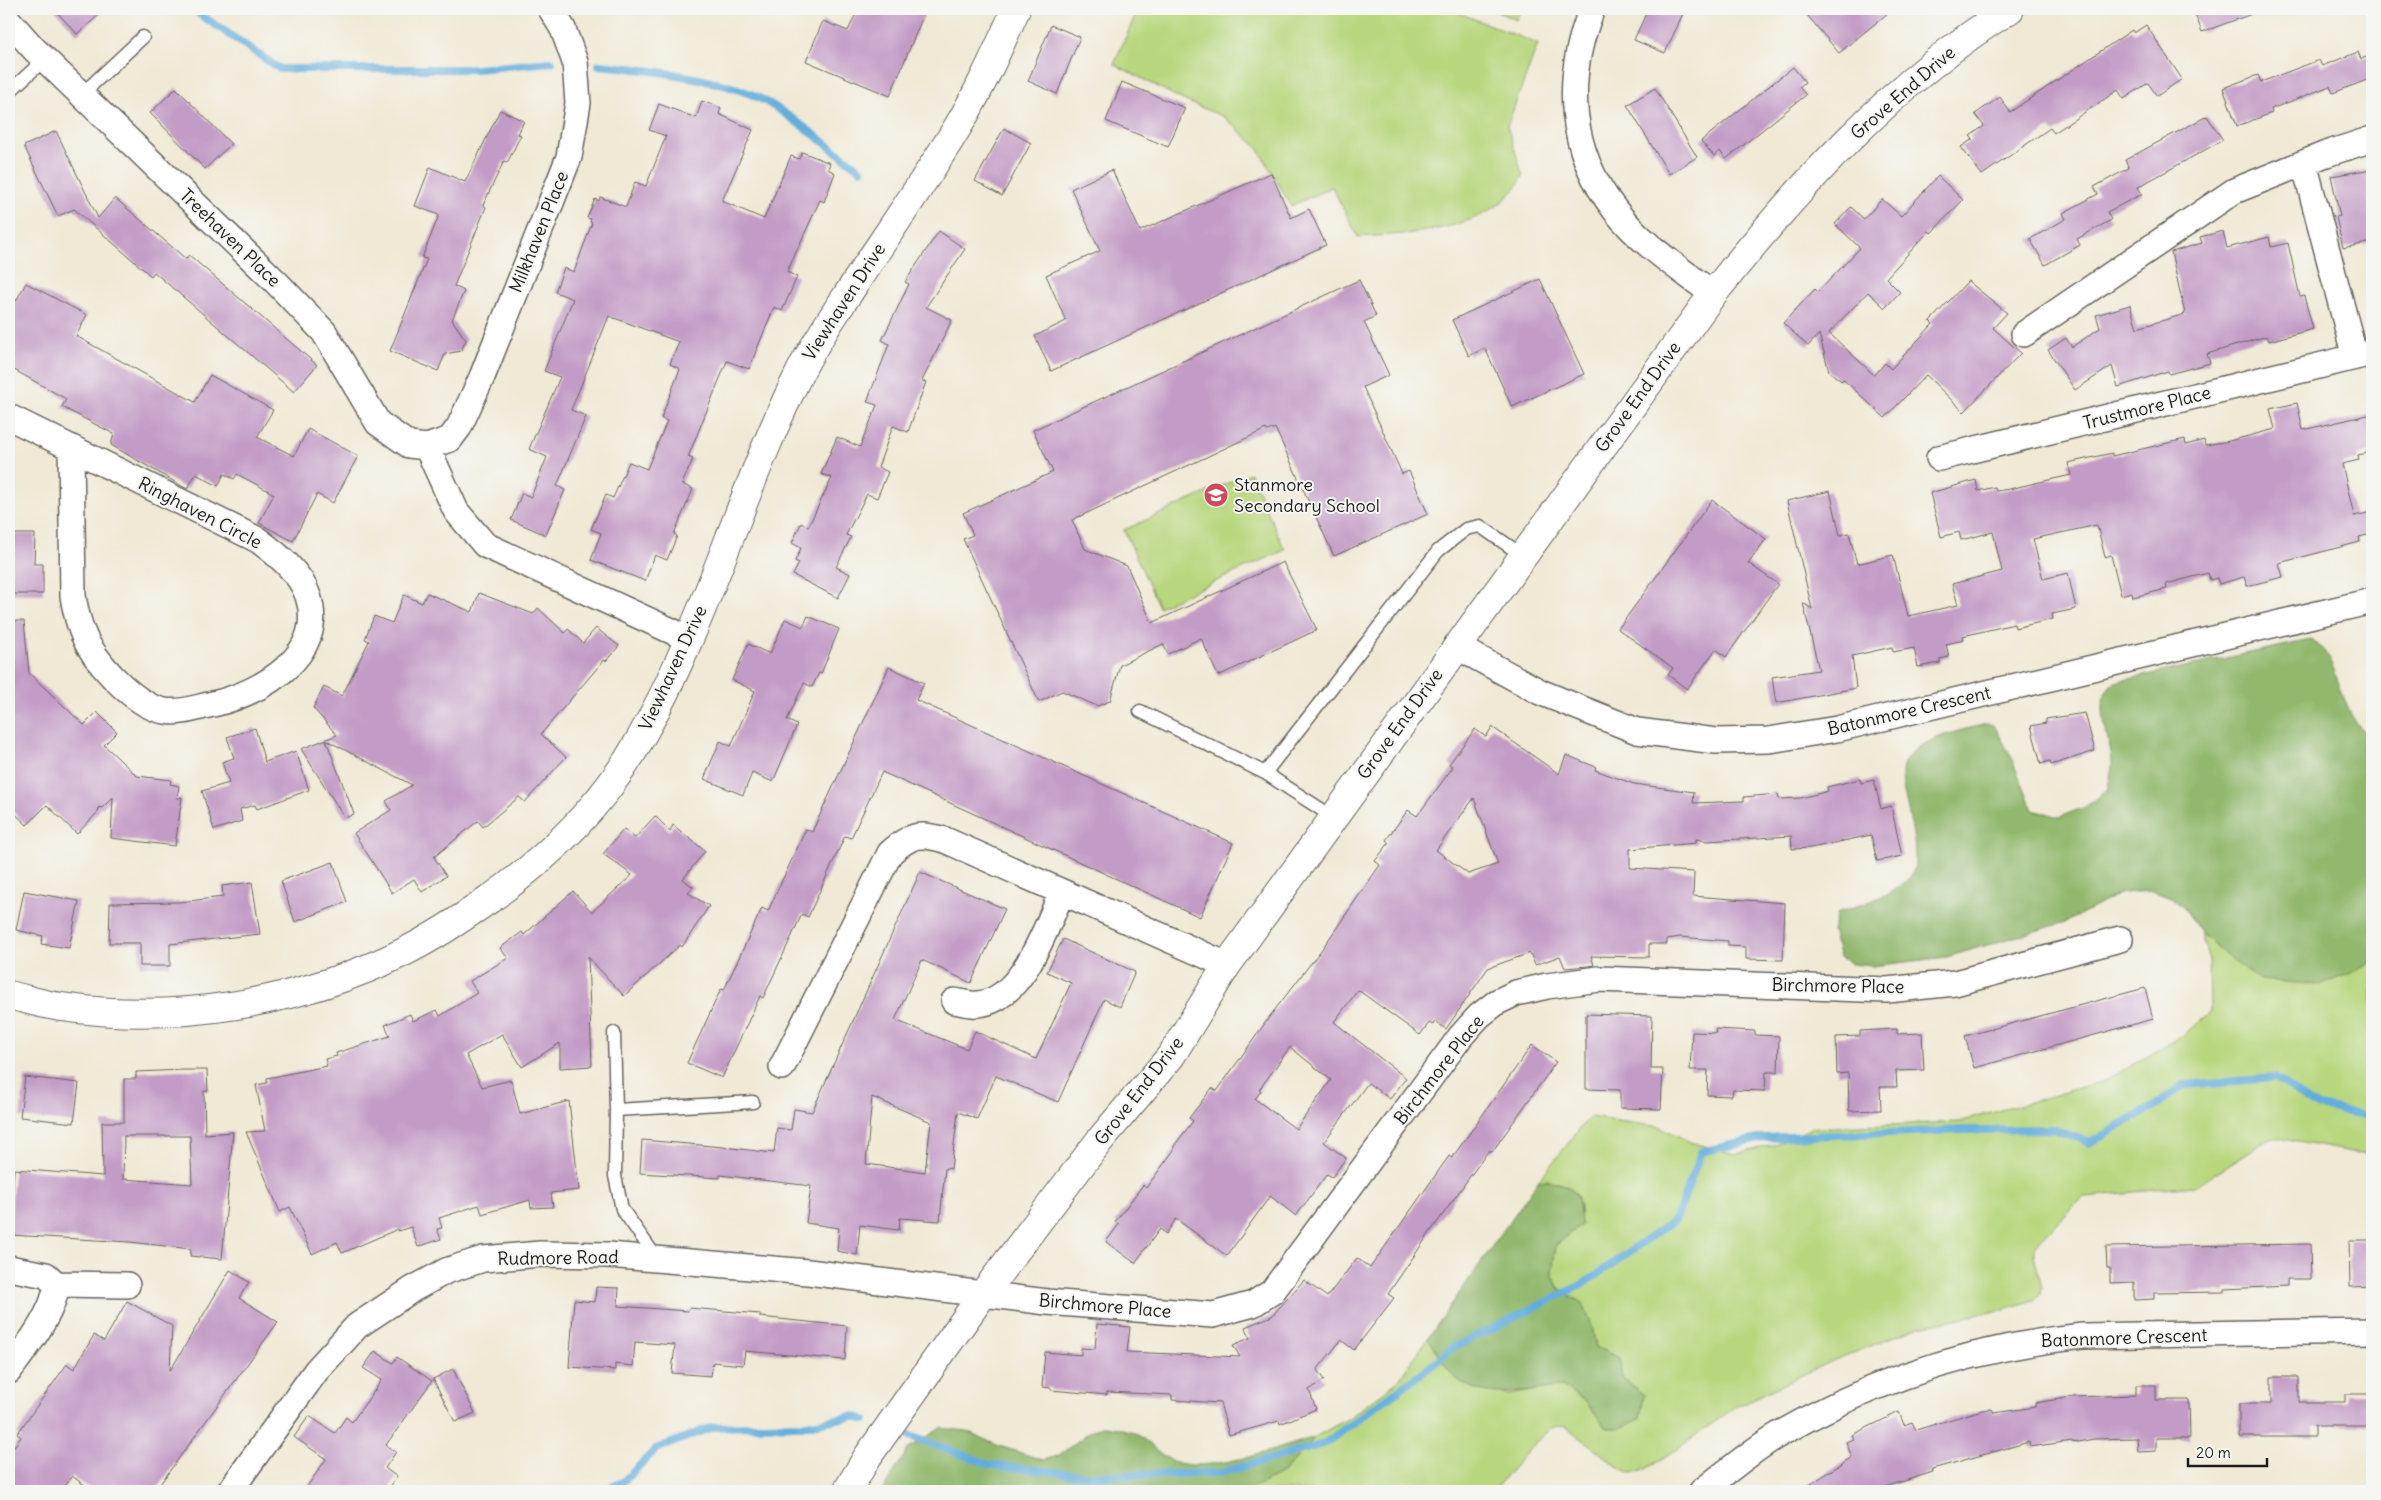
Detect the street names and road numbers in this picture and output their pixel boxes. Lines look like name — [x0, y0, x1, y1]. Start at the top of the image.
street label: Grove End Drive — [1846, 41, 1960, 144]
street label: Milkhaven Place — [504, 168, 573, 296]
street label: Treehaven Place — [175, 184, 286, 292]
street label: Viewhaven Drive — [797, 239, 890, 365]
street label: Grove End Drive — [1590, 337, 1686, 457]
street label: Trustmore Place — [2081, 381, 2213, 434]
street label: Ringhaven Circle — [135, 472, 266, 554]
street label: Viewhaven Drive — [633, 602, 712, 734]
street label: Grove End Drive — [1352, 664, 1448, 784]
street label: Batonmore Crescent — [1825, 681, 1993, 740]
street label: Birchmore Place — [1771, 973, 1905, 998]
street label: Birchmore Place — [1389, 1010, 1489, 1129]
street label: Grove End Drive — [1089, 1032, 1188, 1150]
street label: Rudmore Road — [497, 1245, 619, 1270]
street label: Birchmore Place — [1038, 1288, 1172, 1323]
street label: Batonmore Crescent — [2040, 1323, 2208, 1352]

